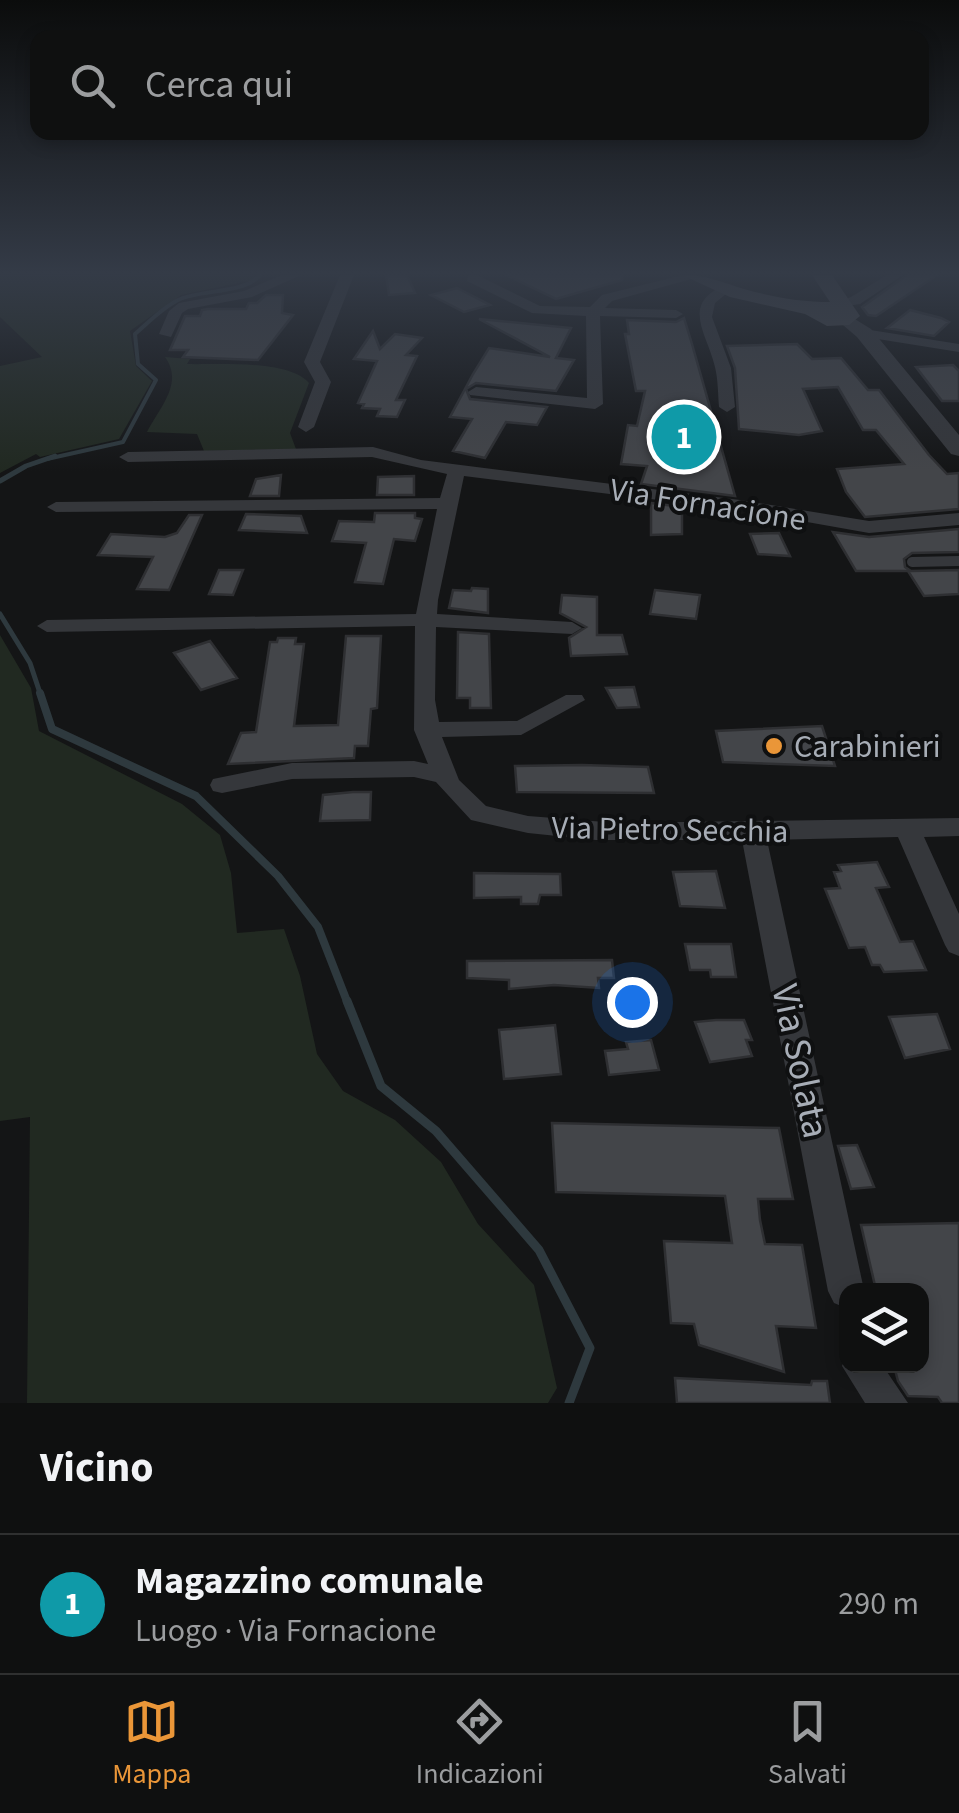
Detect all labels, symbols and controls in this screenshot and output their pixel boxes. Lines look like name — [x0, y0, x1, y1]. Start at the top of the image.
search box — [30, 30, 929, 140]
icon: search — [65, 58, 120, 113]
text: Cerca qui — [145, 58, 293, 112]
pin: 1 — [652, 400, 716, 474]
street label: Via Fornacione — [607, 467, 809, 543]
place label: Carabinieri — [794, 724, 941, 770]
marker: Carabinieri — [763, 735, 785, 757]
street label: Via Pietro Secchia — [551, 805, 789, 855]
your location — [607, 977, 658, 1028]
street label: Via Solata — [757, 979, 843, 1143]
map controls — [839, 1283, 929, 1373]
button: layers — [839, 1283, 929, 1373]
text: Vicino — [40, 1438, 154, 1498]
text: Magazzino comunale — [135, 1554, 484, 1608]
text: 1 — [64, 1581, 81, 1627]
text: 290 m — [838, 1581, 919, 1627]
text: Luogo · Via Fornacione — [135, 1608, 436, 1654]
tab: Mappa — [112, 1694, 191, 1794]
tab: Indicazioni — [416, 1694, 544, 1794]
tab: Salvati — [768, 1694, 847, 1794]

